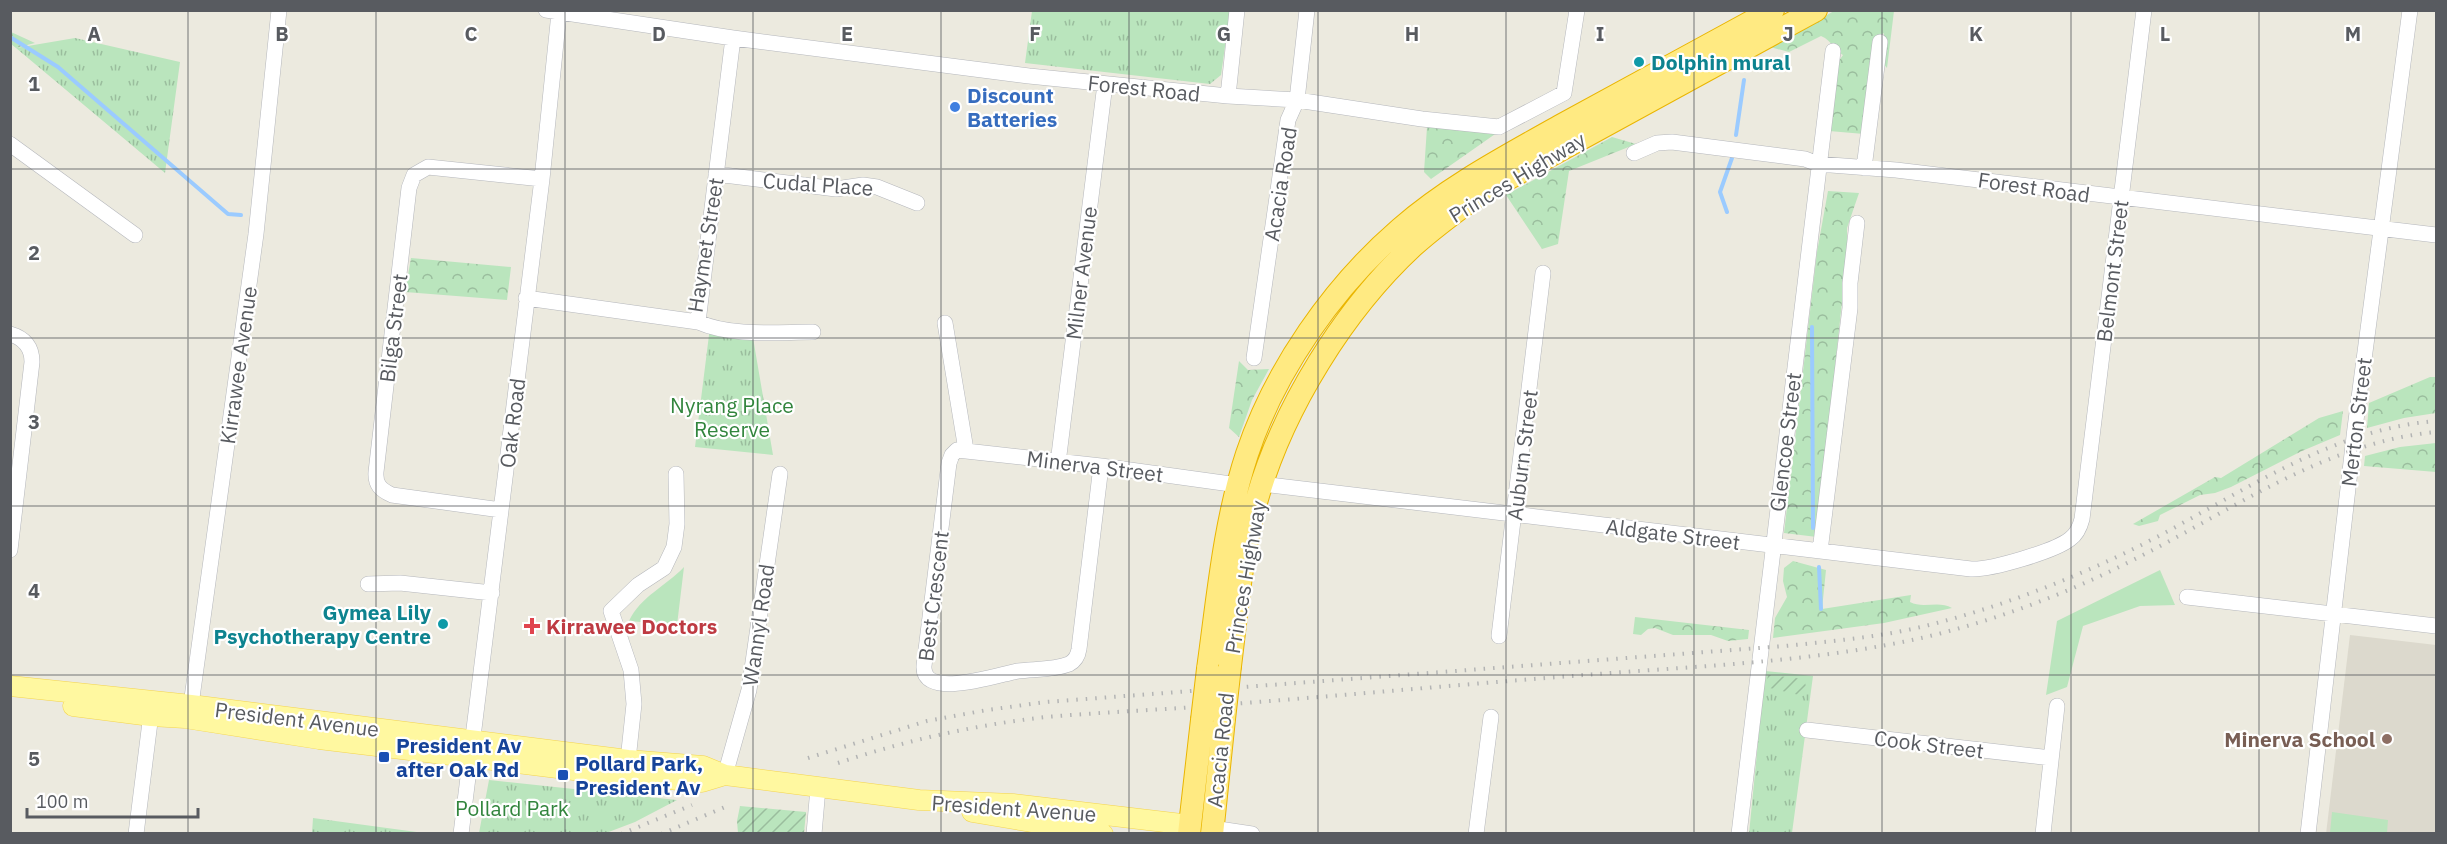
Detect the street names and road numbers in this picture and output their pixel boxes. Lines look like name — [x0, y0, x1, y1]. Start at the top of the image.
street label: Forest Road — [1086, 68, 1202, 108]
street label: Acacia Road — [1257, 125, 1303, 243]
street label: Princes Highway — [1443, 125, 1591, 229]
street label: Forest Road — [1976, 165, 2092, 209]
street label: Cudal Place — [762, 166, 874, 202]
street label: Haymet Street — [681, 176, 729, 314]
street label: Belmont Street — [2089, 198, 2135, 344]
street label: Milner Avenue — [1059, 205, 1103, 341]
street label: Bilga Street — [372, 272, 414, 384]
street label: Kirrawee Avenue — [213, 284, 263, 446]
street label: Merton Street — [2334, 356, 2378, 488]
street label: Glencoe Street — [1763, 371, 1807, 513]
street label: Oak Road — [493, 376, 531, 470]
street label: Auburn Street — [1500, 388, 1544, 522]
street label: Minerva Street — [1025, 444, 1165, 488]
street label: Princes Highway — [1218, 498, 1272, 656]
street label: Aldgate Street — [1604, 512, 1742, 556]
street label: Best Crescent — [911, 529, 955, 663]
street label: Wannyl Road — [736, 562, 780, 688]
street label: Acacia Road — [1200, 691, 1240, 809]
street label: President Avenue — [213, 695, 381, 743]
street label: Cook Street — [1873, 723, 1985, 765]
street label: President Avenue — [931, 788, 1097, 828]

